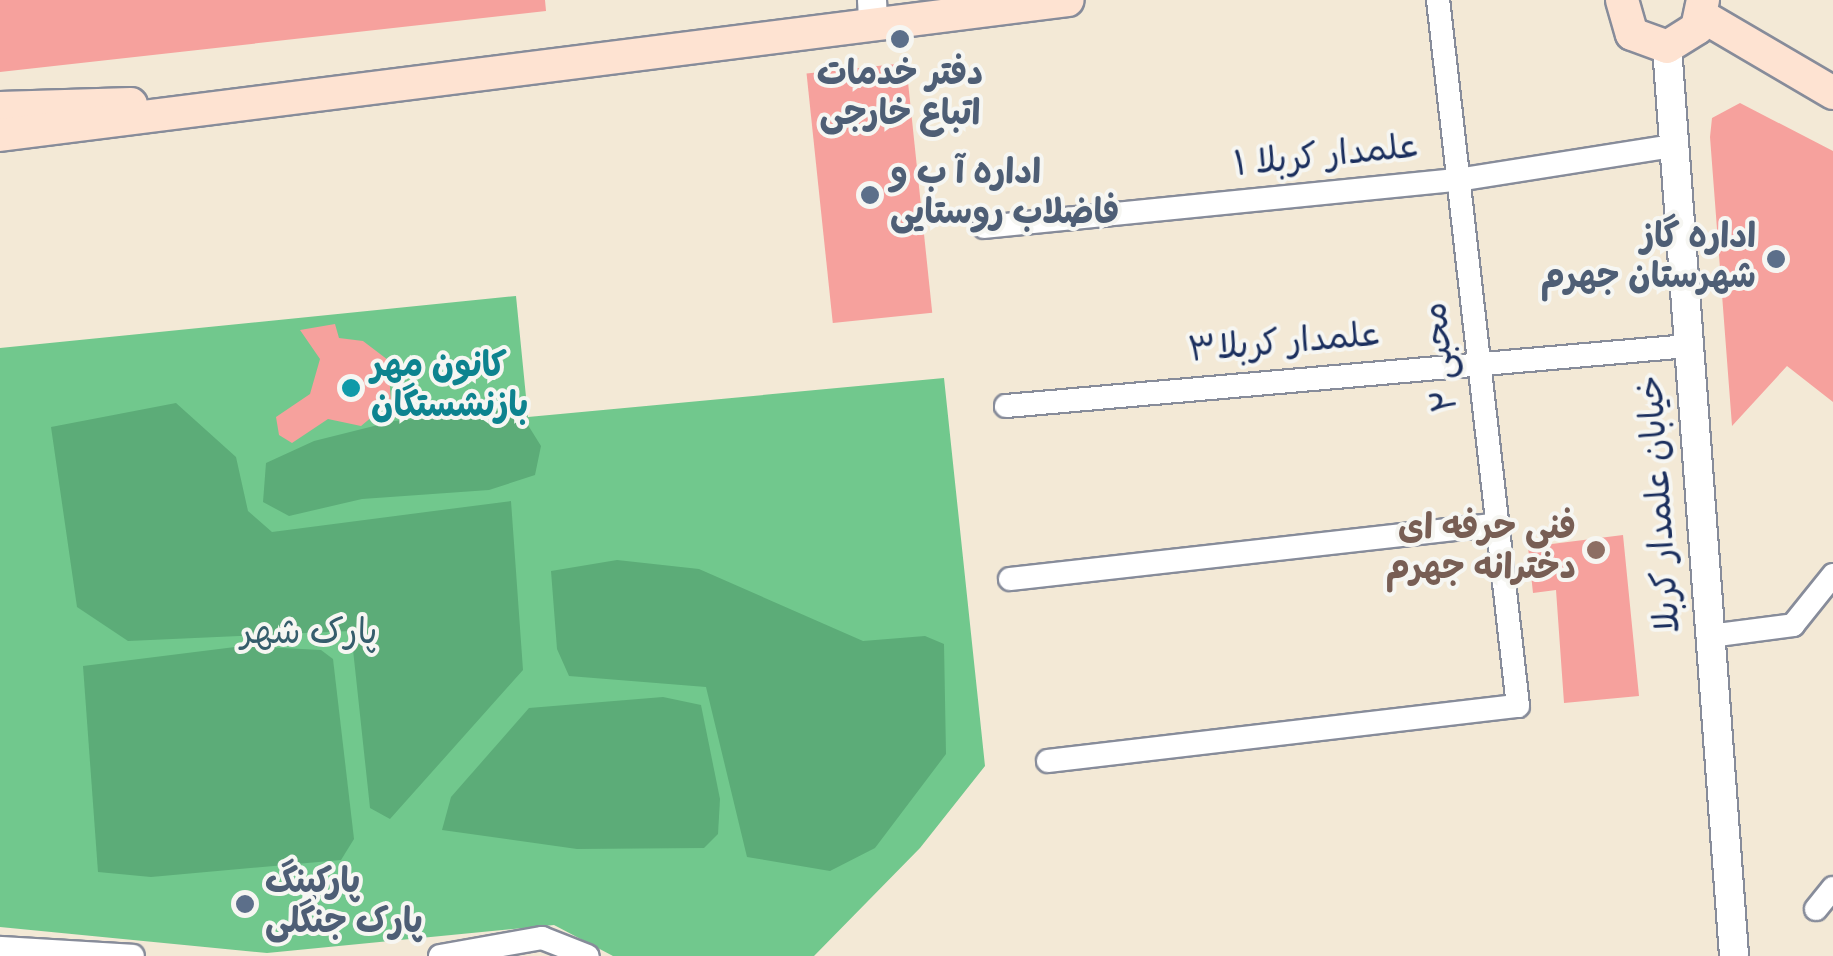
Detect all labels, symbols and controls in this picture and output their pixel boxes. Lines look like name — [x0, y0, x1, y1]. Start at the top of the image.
marker: دفتر خدمات اتباع خارجی — [889, 28, 911, 50]
place label: دفتر خدمات اتباع خارجی — [817, 55, 983, 137]
street label: علمدار کربلا ۱ — [1232, 127, 1420, 189]
place label: اداره آ ب و فاضلاب روستایی — [890, 154, 1119, 236]
marker: اداره آ ب و فاضلاب روستایی — [859, 184, 881, 206]
place label: اداره گاز شهرستان جهرم — [1541, 218, 1756, 300]
marker: اداره گاز شهرستان جهرم — [1765, 248, 1787, 270]
street label: محبی ۲ — [1416, 300, 1470, 414]
street label: علمدار کربلا۳ — [1187, 316, 1381, 374]
place label: کانون مهر بازنشستگان — [371, 347, 528, 429]
street label: خیابان علمدار کربلا — [1632, 374, 1692, 634]
marker: کانون مهر بازنشستگان — [340, 377, 362, 399]
place label: فنی حرفه ای دخترانه جهرم — [1386, 509, 1576, 591]
marker: فنی حرفه ای دخترانه جهرم — [1585, 539, 1607, 561]
park label: پارک شهر — [241, 614, 377, 656]
place label: پارکینگ پارک جنگلی — [265, 863, 423, 945]
marker: پارکینگ پارک جنگلی — [234, 893, 256, 915]

